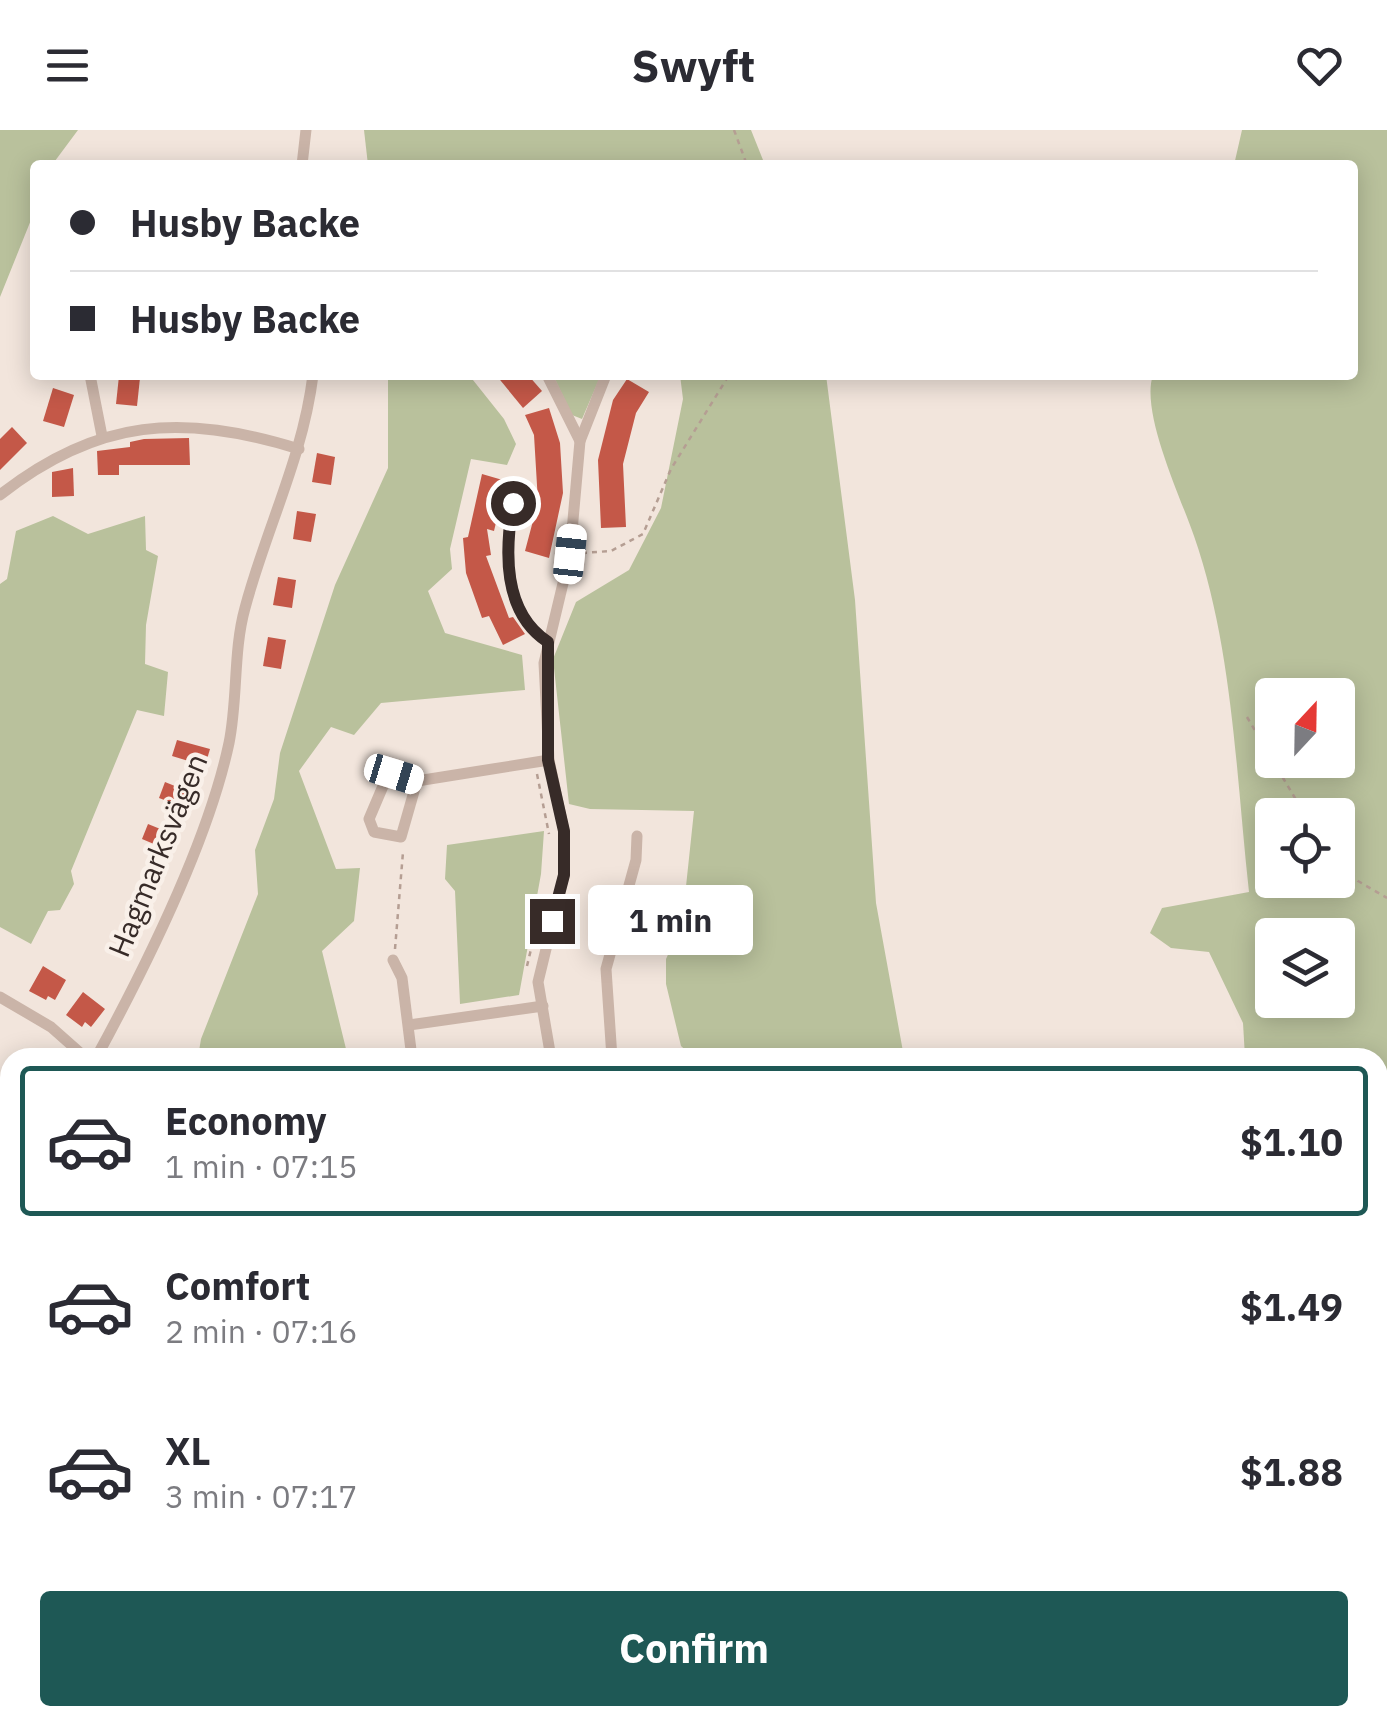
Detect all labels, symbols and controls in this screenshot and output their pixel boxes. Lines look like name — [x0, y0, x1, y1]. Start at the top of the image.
text: Swyft — [632, 36, 755, 94]
icon: menu — [40, 38, 95, 93]
icon: heart — [1292, 38, 1347, 93]
text: Husby Backe — [130, 198, 360, 247]
text: Husby Backe — [130, 294, 360, 343]
route start — [491, 481, 536, 526]
car — [552, 523, 588, 585]
north arrow — [1255, 678, 1355, 778]
map controls — [1255, 678, 1355, 1018]
street label: Hagmarksvägen — [99, 748, 215, 962]
car — [361, 751, 427, 797]
button: locate — [1255, 798, 1355, 898]
callout: 1 min — [587, 886, 752, 956]
route end — [530, 899, 575, 944]
text: 1 min — [629, 899, 712, 941]
button: layers — [1255, 918, 1355, 1018]
icon: car — [45, 1096, 135, 1186]
text: Economy — [165, 1096, 327, 1145]
text: $1.10 — [1240, 1117, 1343, 1166]
text: 1 min · 07:15 — [165, 1145, 358, 1187]
icon: car — [45, 1261, 135, 1351]
text: Comfort — [165, 1261, 310, 1310]
text: $1.49 — [1240, 1282, 1343, 1331]
text: 2 min · 07:16 — [165, 1310, 358, 1352]
icon: car — [45, 1426, 135, 1516]
text: XL — [165, 1426, 211, 1475]
text: $1.88 — [1240, 1447, 1343, 1496]
text: 3 min · 07:17 — [165, 1475, 358, 1517]
button: Confirm — [40, 1591, 1348, 1706]

